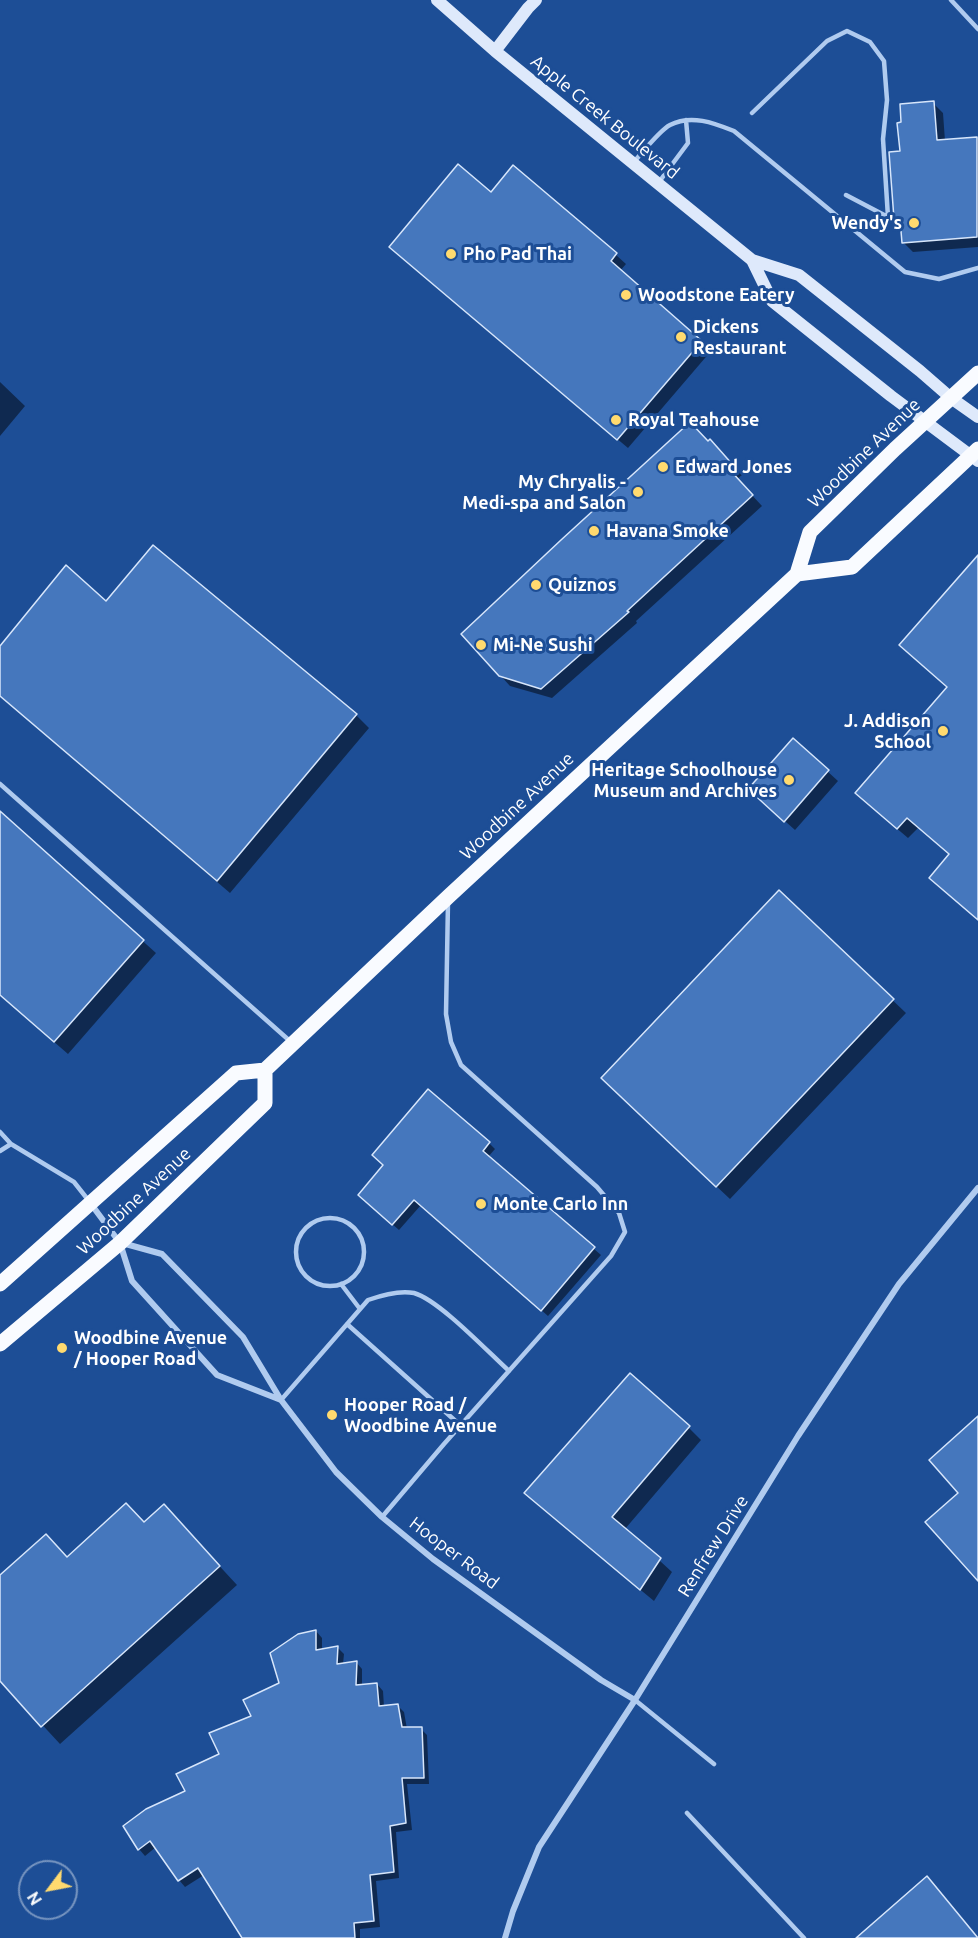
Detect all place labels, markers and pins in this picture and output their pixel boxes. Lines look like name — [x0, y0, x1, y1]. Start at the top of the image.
place label: Wendy's — [831, 212, 902, 234]
marker: Wendy's — [907, 216, 921, 230]
place label: Pho Pad Thai — [463, 243, 572, 265]
marker: Pho Pad Thai — [444, 247, 458, 261]
place label: Woodstone Eatery — [638, 284, 795, 306]
marker: Woodstone Eatery — [619, 288, 633, 302]
place label: Dickens Restaurant — [693, 316, 786, 358]
marker: Dickens Restaurant — [674, 330, 688, 344]
place label: Royal Teahouse — [628, 409, 759, 431]
marker: Royal Teahouse — [609, 413, 623, 427]
place label: Edward Jones — [675, 456, 792, 478]
marker: Edward Jones — [656, 460, 670, 474]
place label: My Chryalis - Medi-spa and Salon — [462, 471, 626, 514]
marker: My Chryalis - Medi-spa and Salon — [631, 485, 645, 499]
place label: Havana Smoke — [606, 520, 729, 542]
marker: Havana Smoke — [587, 524, 601, 538]
place label: Quiznos — [548, 574, 616, 596]
marker: Quiznos — [529, 578, 543, 592]
place label: Mi-Ne Sushi — [493, 634, 593, 656]
marker: Mi-Ne Sushi — [474, 638, 488, 652]
place label: J. Addison School — [844, 710, 931, 752]
marker: J. Addison School — [936, 724, 950, 738]
place label: Heritage Schoolhouse Museum and Archives — [591, 759, 777, 802]
marker: Heritage Schoolhouse Museum and Archives — [782, 773, 796, 787]
place label: Monte Carlo Inn — [493, 1193, 628, 1215]
marker: Monte Carlo Inn — [474, 1197, 488, 1211]
place label: Woodbine Avenue / Hooper Road — [74, 1327, 227, 1370]
marker: Woodbine Avenue / Hooper Road — [55, 1341, 69, 1355]
place label: Hooper Road / Woodbine Avenue — [344, 1394, 497, 1436]
marker: Hooper Road / Woodbine Avenue — [325, 1408, 339, 1422]

